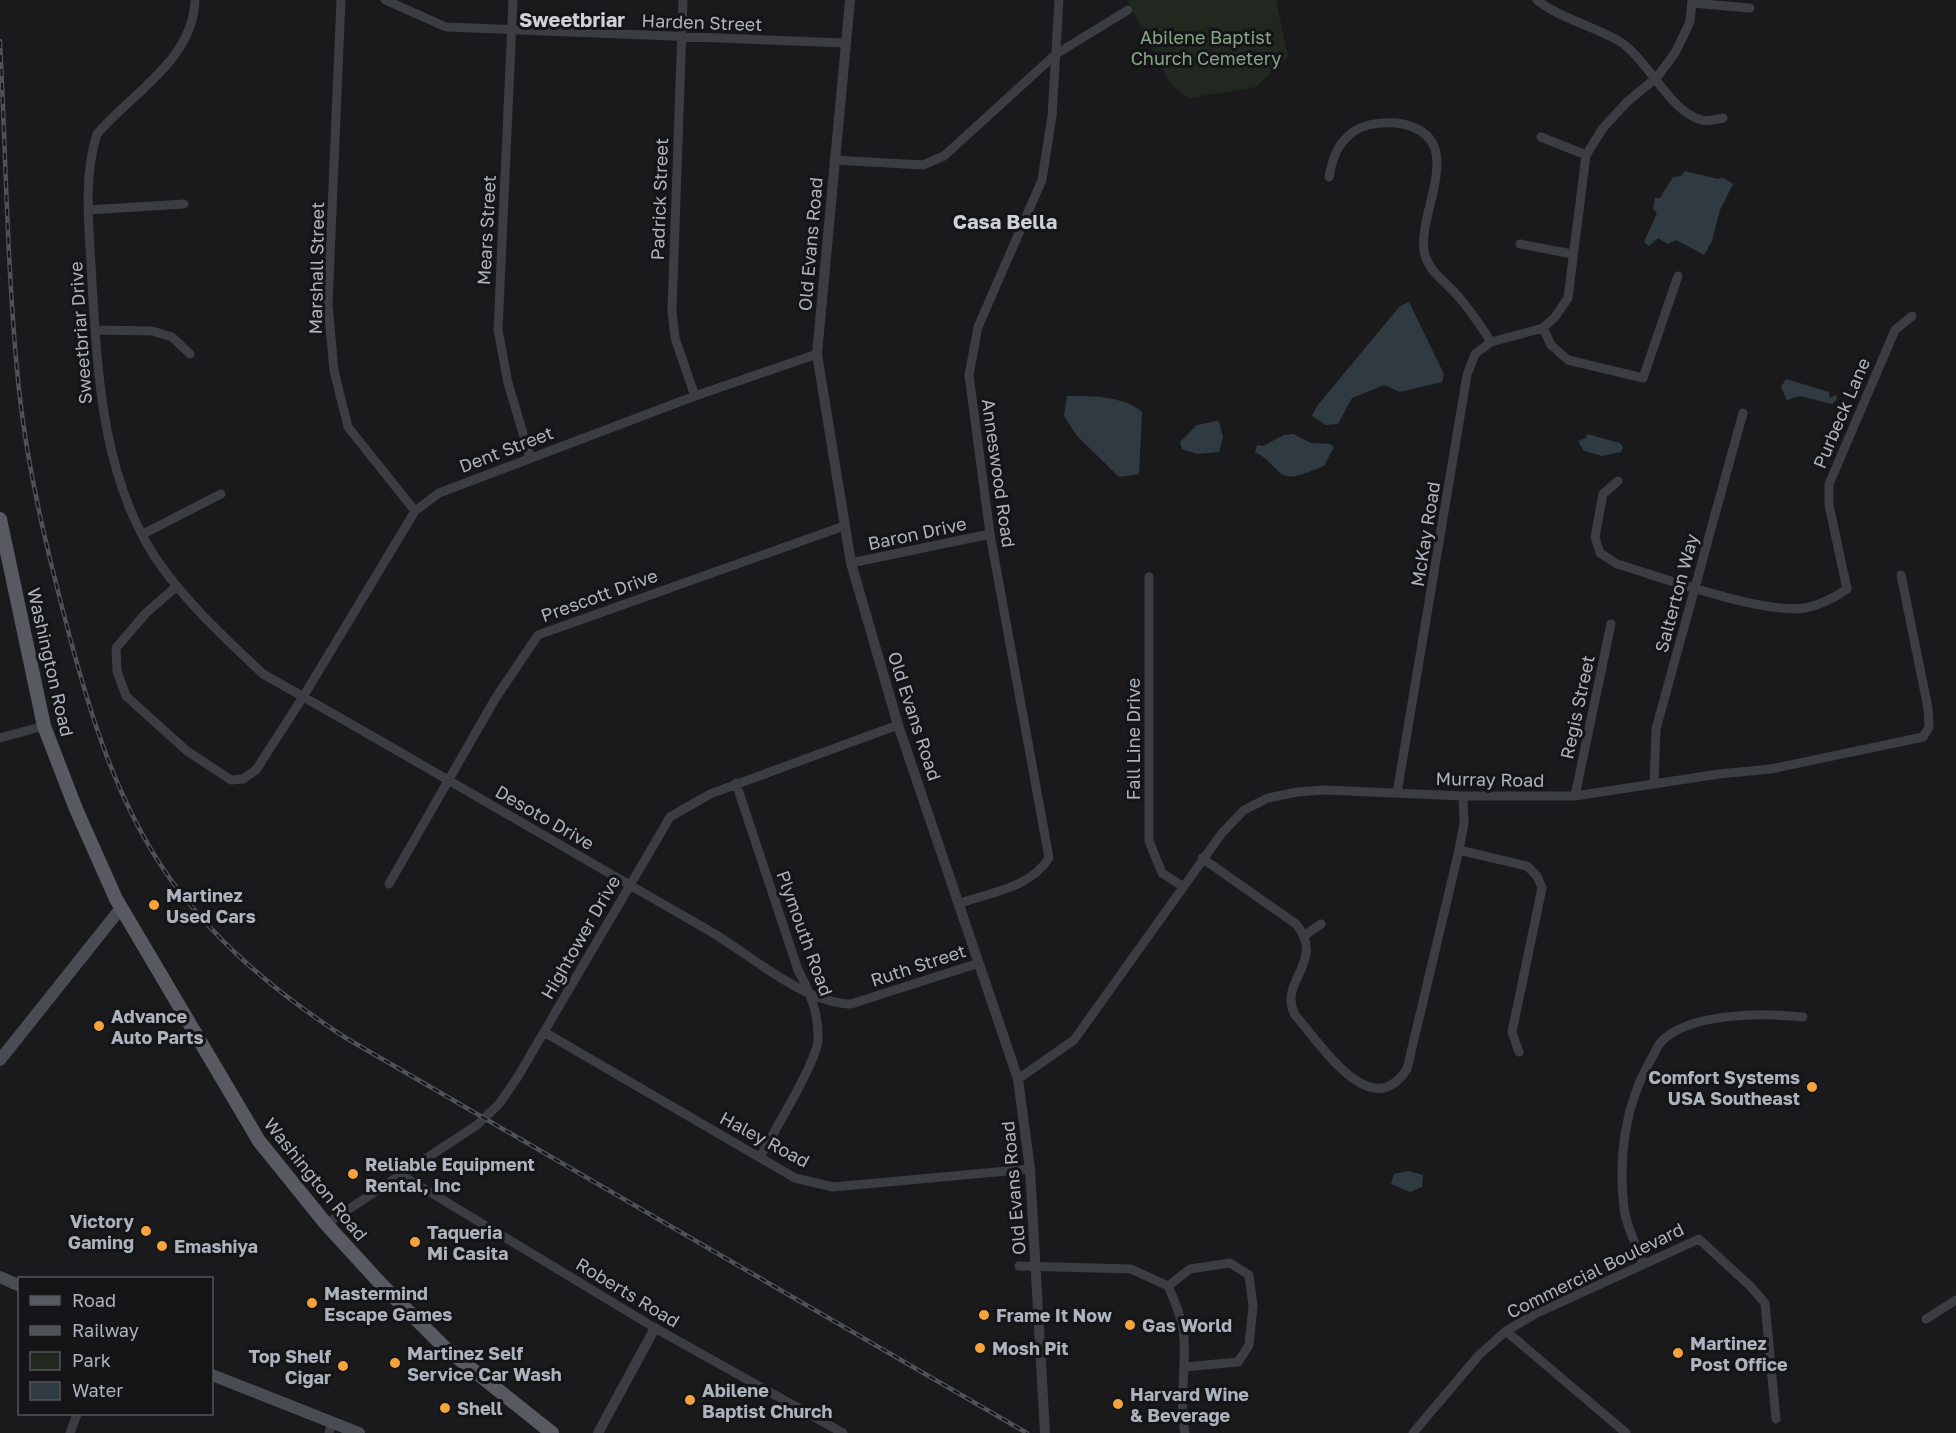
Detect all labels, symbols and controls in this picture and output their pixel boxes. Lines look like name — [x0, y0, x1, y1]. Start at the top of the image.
district label: Sweetbriar — [519, 7, 625, 31]
street label: Harden Street — [641, 9, 763, 35]
park label: Abilene Baptist Church Cemetery — [1131, 26, 1281, 69]
street label: Padrick Street — [646, 137, 672, 261]
street label: Mears Street — [472, 174, 500, 286]
street label: Old Evans Road — [793, 176, 827, 312]
street label: Marshall Street — [304, 201, 328, 335]
district label: Casa Bella — [953, 209, 1057, 233]
street label: Sweetbriar Drive — [64, 261, 96, 405]
street label: Purbeck Lane — [1808, 354, 1874, 472]
street label: Anneswood Road — [978, 397, 1020, 549]
street label: Dent Street — [456, 421, 556, 477]
street label: McKay Road — [1406, 480, 1444, 588]
street label: Baron Drive — [866, 512, 968, 554]
street label: Salterton Way — [1650, 531, 1702, 655]
street label: Prescott Drive — [538, 564, 660, 626]
street label: Washington Road — [23, 585, 79, 739]
street label: Old Evans Road — [884, 649, 946, 783]
street label: Regis Street — [1555, 653, 1599, 761]
street label: Fall Line Drive — [1122, 678, 1144, 800]
street label: Murray Road — [1435, 767, 1545, 791]
street label: Desoto Drive — [492, 780, 598, 854]
street label: Plymouth Road — [772, 867, 838, 999]
street label: Hightower Drive — [536, 871, 624, 1003]
place label: Martinez Used Cars — [166, 884, 256, 927]
marker: Martinez Used Cars — [147, 898, 161, 912]
street label: Ruth Street — [868, 939, 968, 991]
place label: Advance Auto Parts — [111, 1005, 204, 1048]
marker: Advance Auto Parts — [92, 1019, 106, 1033]
place label: Comfort Systems USA Southeast — [1648, 1066, 1800, 1109]
marker: Comfort Systems USA Southeast — [1805, 1080, 1819, 1094]
street label: Haley Road — [716, 1106, 814, 1172]
street label: Washington Road — [260, 1113, 372, 1245]
street label: Old Evans Road — [996, 1120, 1030, 1256]
place label: Reliable Equipment Rental, Inc — [365, 1153, 535, 1196]
marker: Reliable Equipment Rental, Inc — [346, 1167, 360, 1181]
place label: Victory Gaming — [68, 1210, 134, 1253]
street label: Commercial Boulevard — [1503, 1218, 1687, 1322]
place label: Taqueria Mi Casita — [427, 1221, 508, 1264]
marker: Victory Gaming — [139, 1224, 153, 1238]
place label: Emashiya — [174, 1235, 258, 1257]
marker: Taqueria Mi Casita — [408, 1235, 422, 1249]
marker: Emashiya — [155, 1239, 169, 1253]
street label: Roberts Road — [572, 1252, 684, 1332]
legend — [18, 1277, 213, 1415]
place label: Mastermind Escape Games — [324, 1282, 452, 1325]
text: Road — [72, 1289, 116, 1311]
marker: Mastermind Escape Games — [305, 1296, 319, 1310]
place label: Frame It Now — [996, 1304, 1112, 1326]
marker: Frame It Now — [977, 1308, 991, 1322]
place label: Gas World — [1142, 1314, 1232, 1336]
marker: Gas World — [1123, 1318, 1137, 1332]
text: Railway — [72, 1319, 139, 1341]
place label: Martinez Post Office — [1690, 1332, 1788, 1375]
place label: Mosh Pit — [992, 1337, 1068, 1359]
marker: Mosh Pit — [973, 1341, 987, 1355]
place label: Martinez Self Service Car Wash — [407, 1342, 562, 1385]
place label: Top Shelf Cigar — [249, 1345, 331, 1388]
marker: Martinez Post Office — [1671, 1346, 1685, 1360]
text: Park — [72, 1349, 111, 1371]
marker: Martinez Self Service Car Wash — [388, 1356, 402, 1370]
marker: Top Shelf Cigar — [336, 1359, 350, 1373]
text: Water — [72, 1379, 123, 1401]
place label: Abilene Baptist Church — [702, 1379, 832, 1422]
place label: Harvard Wine & Beverage — [1130, 1383, 1249, 1426]
marker: Abilene Baptist Church — [683, 1393, 697, 1407]
place label: Shell — [457, 1397, 503, 1419]
marker: Harvard Wine & Beverage — [1111, 1397, 1125, 1411]
marker: Shell — [438, 1401, 452, 1415]

